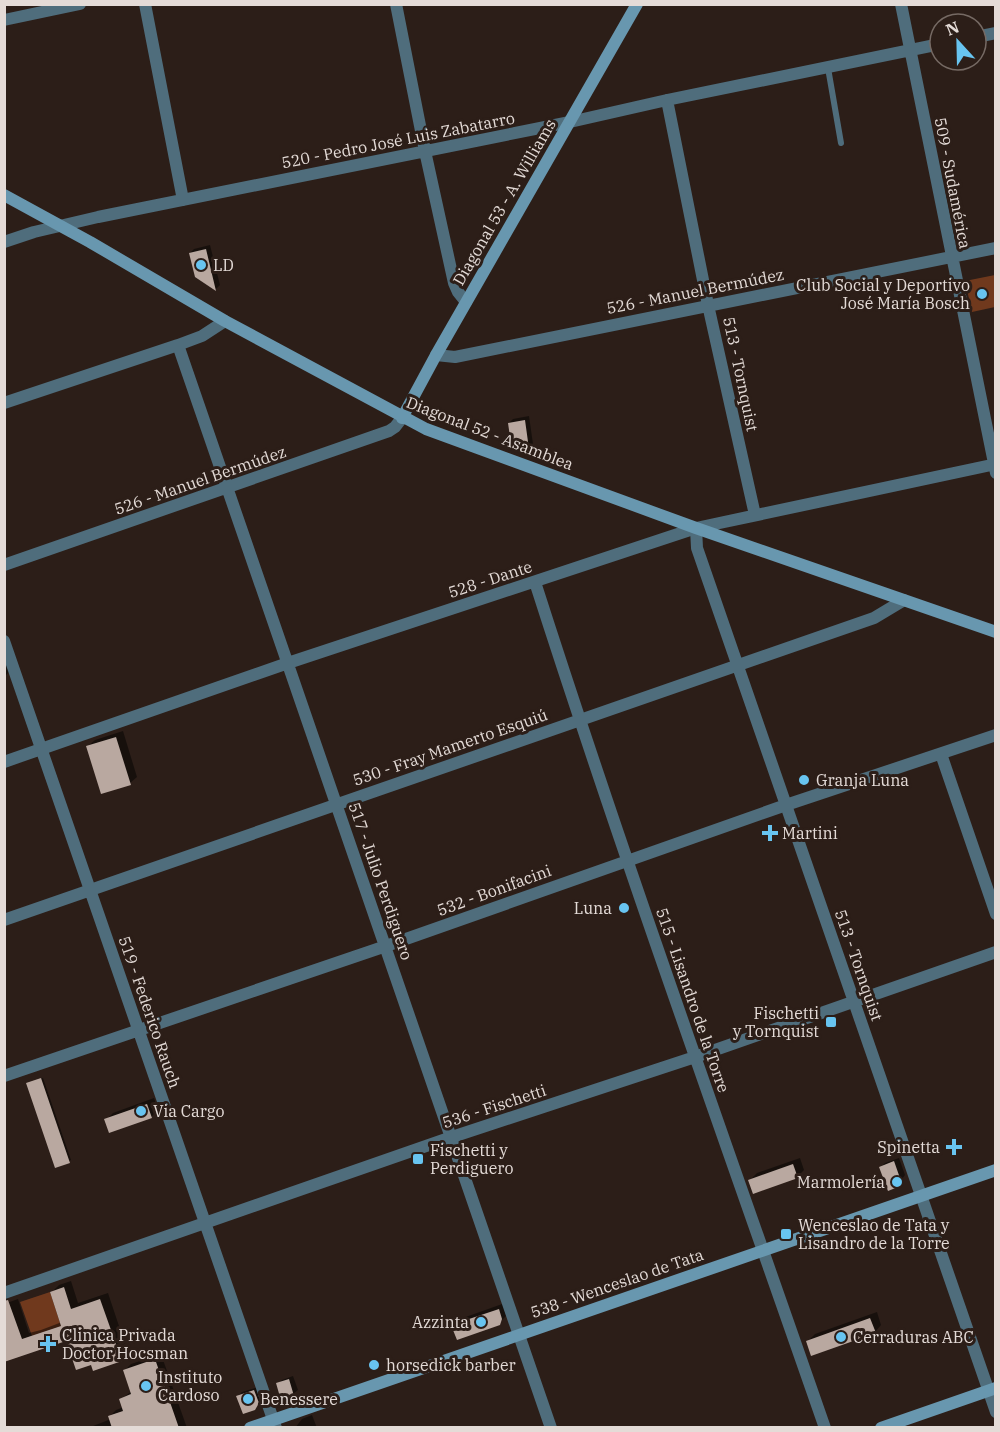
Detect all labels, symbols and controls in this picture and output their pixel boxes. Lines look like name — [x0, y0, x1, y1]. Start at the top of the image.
north arrow — [928, 12, 988, 72]
text: N — [943, 16, 962, 40]
street label: 520 - Pedro José Luis Zabatarro — [280, 108, 516, 172]
street label: Diagonal 53 - A. Williams — [448, 115, 560, 289]
street label: 509 - Sudamérica — [930, 116, 976, 251]
place label: LD — [213, 255, 234, 275]
marker: LD — [194, 258, 208, 272]
street label: 526 - Manuel Bermúdez — [605, 264, 785, 318]
place label: Club Social y Deportivo José María Bosch — [796, 275, 970, 313]
marker: Club Social y Deportivo José María Bosch — [975, 287, 989, 301]
street label: 513 - Tornquist — [719, 315, 763, 433]
street label: Diagonal 52 - Asamblea — [404, 392, 577, 474]
street label: 526 - Manuel Bermúdez — [111, 441, 289, 519]
street label: 528 - Dante — [446, 556, 534, 602]
street label: 530 - Fray Mamerto Esquiú — [350, 704, 550, 790]
place label: Granja Luna — [816, 770, 909, 790]
marker: Granja Luna — [797, 773, 811, 787]
street label: 517 - Julio Perdiguero — [345, 799, 417, 963]
place label: Martini — [782, 823, 838, 843]
marker: Martini — [763, 826, 777, 840]
street label: 532 - Bonifacini — [434, 860, 554, 920]
place label: Luna — [574, 898, 612, 918]
marker: Luna — [617, 901, 631, 915]
street label: 515 - Lisandro de la Torre — [652, 905, 734, 1095]
street label: 513 - Tornquist — [831, 907, 888, 1024]
street label: 519 - Federico Rauch — [115, 933, 185, 1091]
place label: Fischetti y Tornquist — [733, 1003, 819, 1041]
marker: Fischetti y Tornquist — [824, 1015, 838, 1029]
street label: 536 - Fischetti — [440, 1080, 548, 1132]
place label: Via Cargo — [153, 1101, 224, 1121]
marker: Via Cargo — [134, 1104, 148, 1118]
place label: Spinetta — [877, 1137, 940, 1157]
marker: Spinetta — [945, 1138, 963, 1156]
place label: Fischetti y Perdiguero — [430, 1140, 513, 1178]
marker: Fischetti y Perdiguero — [411, 1152, 425, 1166]
place label: Marmolería — [797, 1172, 885, 1192]
marker: Marmolería — [890, 1175, 904, 1189]
place label: Wenceslao de Tata y Lisandro de la Torre — [798, 1215, 950, 1253]
marker: Wenceslao de Tata y Lisandro de la Torre — [779, 1227, 793, 1241]
street label: 538 - Wenceslao de Tata — [528, 1244, 706, 1322]
place label: Azzinta — [412, 1312, 469, 1332]
marker: Azzinta — [474, 1315, 488, 1329]
place label: Clinica Privada Doctor Hocsman — [62, 1325, 188, 1363]
place label: Cerraduras ABC — [853, 1327, 974, 1347]
marker: Cerraduras ABC — [834, 1330, 848, 1344]
marker: Clinica Privada Doctor Hocsman — [39, 1335, 57, 1353]
place label: horsedick barber — [386, 1355, 516, 1375]
marker: horsedick barber — [367, 1358, 381, 1372]
place label: Instituto Cardoso — [158, 1367, 222, 1405]
marker: Instituto Cardoso — [139, 1379, 153, 1393]
place label: Benessere — [260, 1389, 338, 1409]
marker: Benessere — [241, 1392, 255, 1406]

